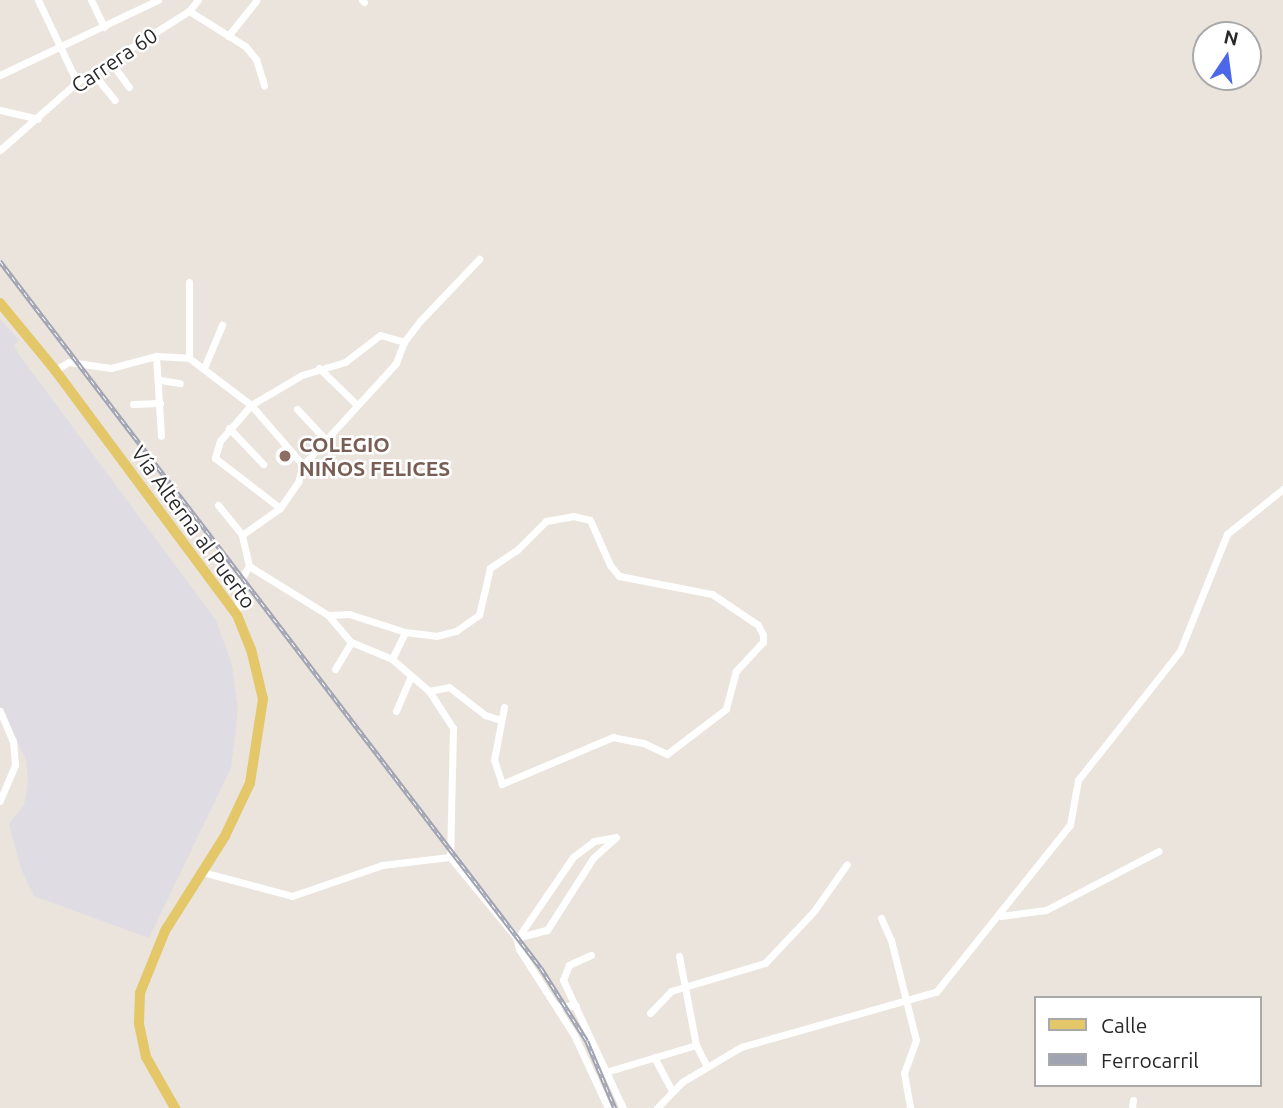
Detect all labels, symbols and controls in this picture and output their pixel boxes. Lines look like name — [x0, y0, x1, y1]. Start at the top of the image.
north arrow — [1192, 21, 1262, 91]
street label: Carrera 60 — [66, 22, 162, 98]
text: N — [1222, 25, 1241, 50]
place label: COLEGIO NIÑOS FELICES — [299, 431, 450, 481]
street label: Vía Alterna al Puerto — [127, 441, 261, 613]
marker: COLEGIO NIÑOS FELICES — [277, 448, 293, 464]
legend — [1034, 996, 1262, 1087]
text: Calle — [1101, 1013, 1147, 1037]
text: Ferrocarril — [1101, 1048, 1199, 1072]

